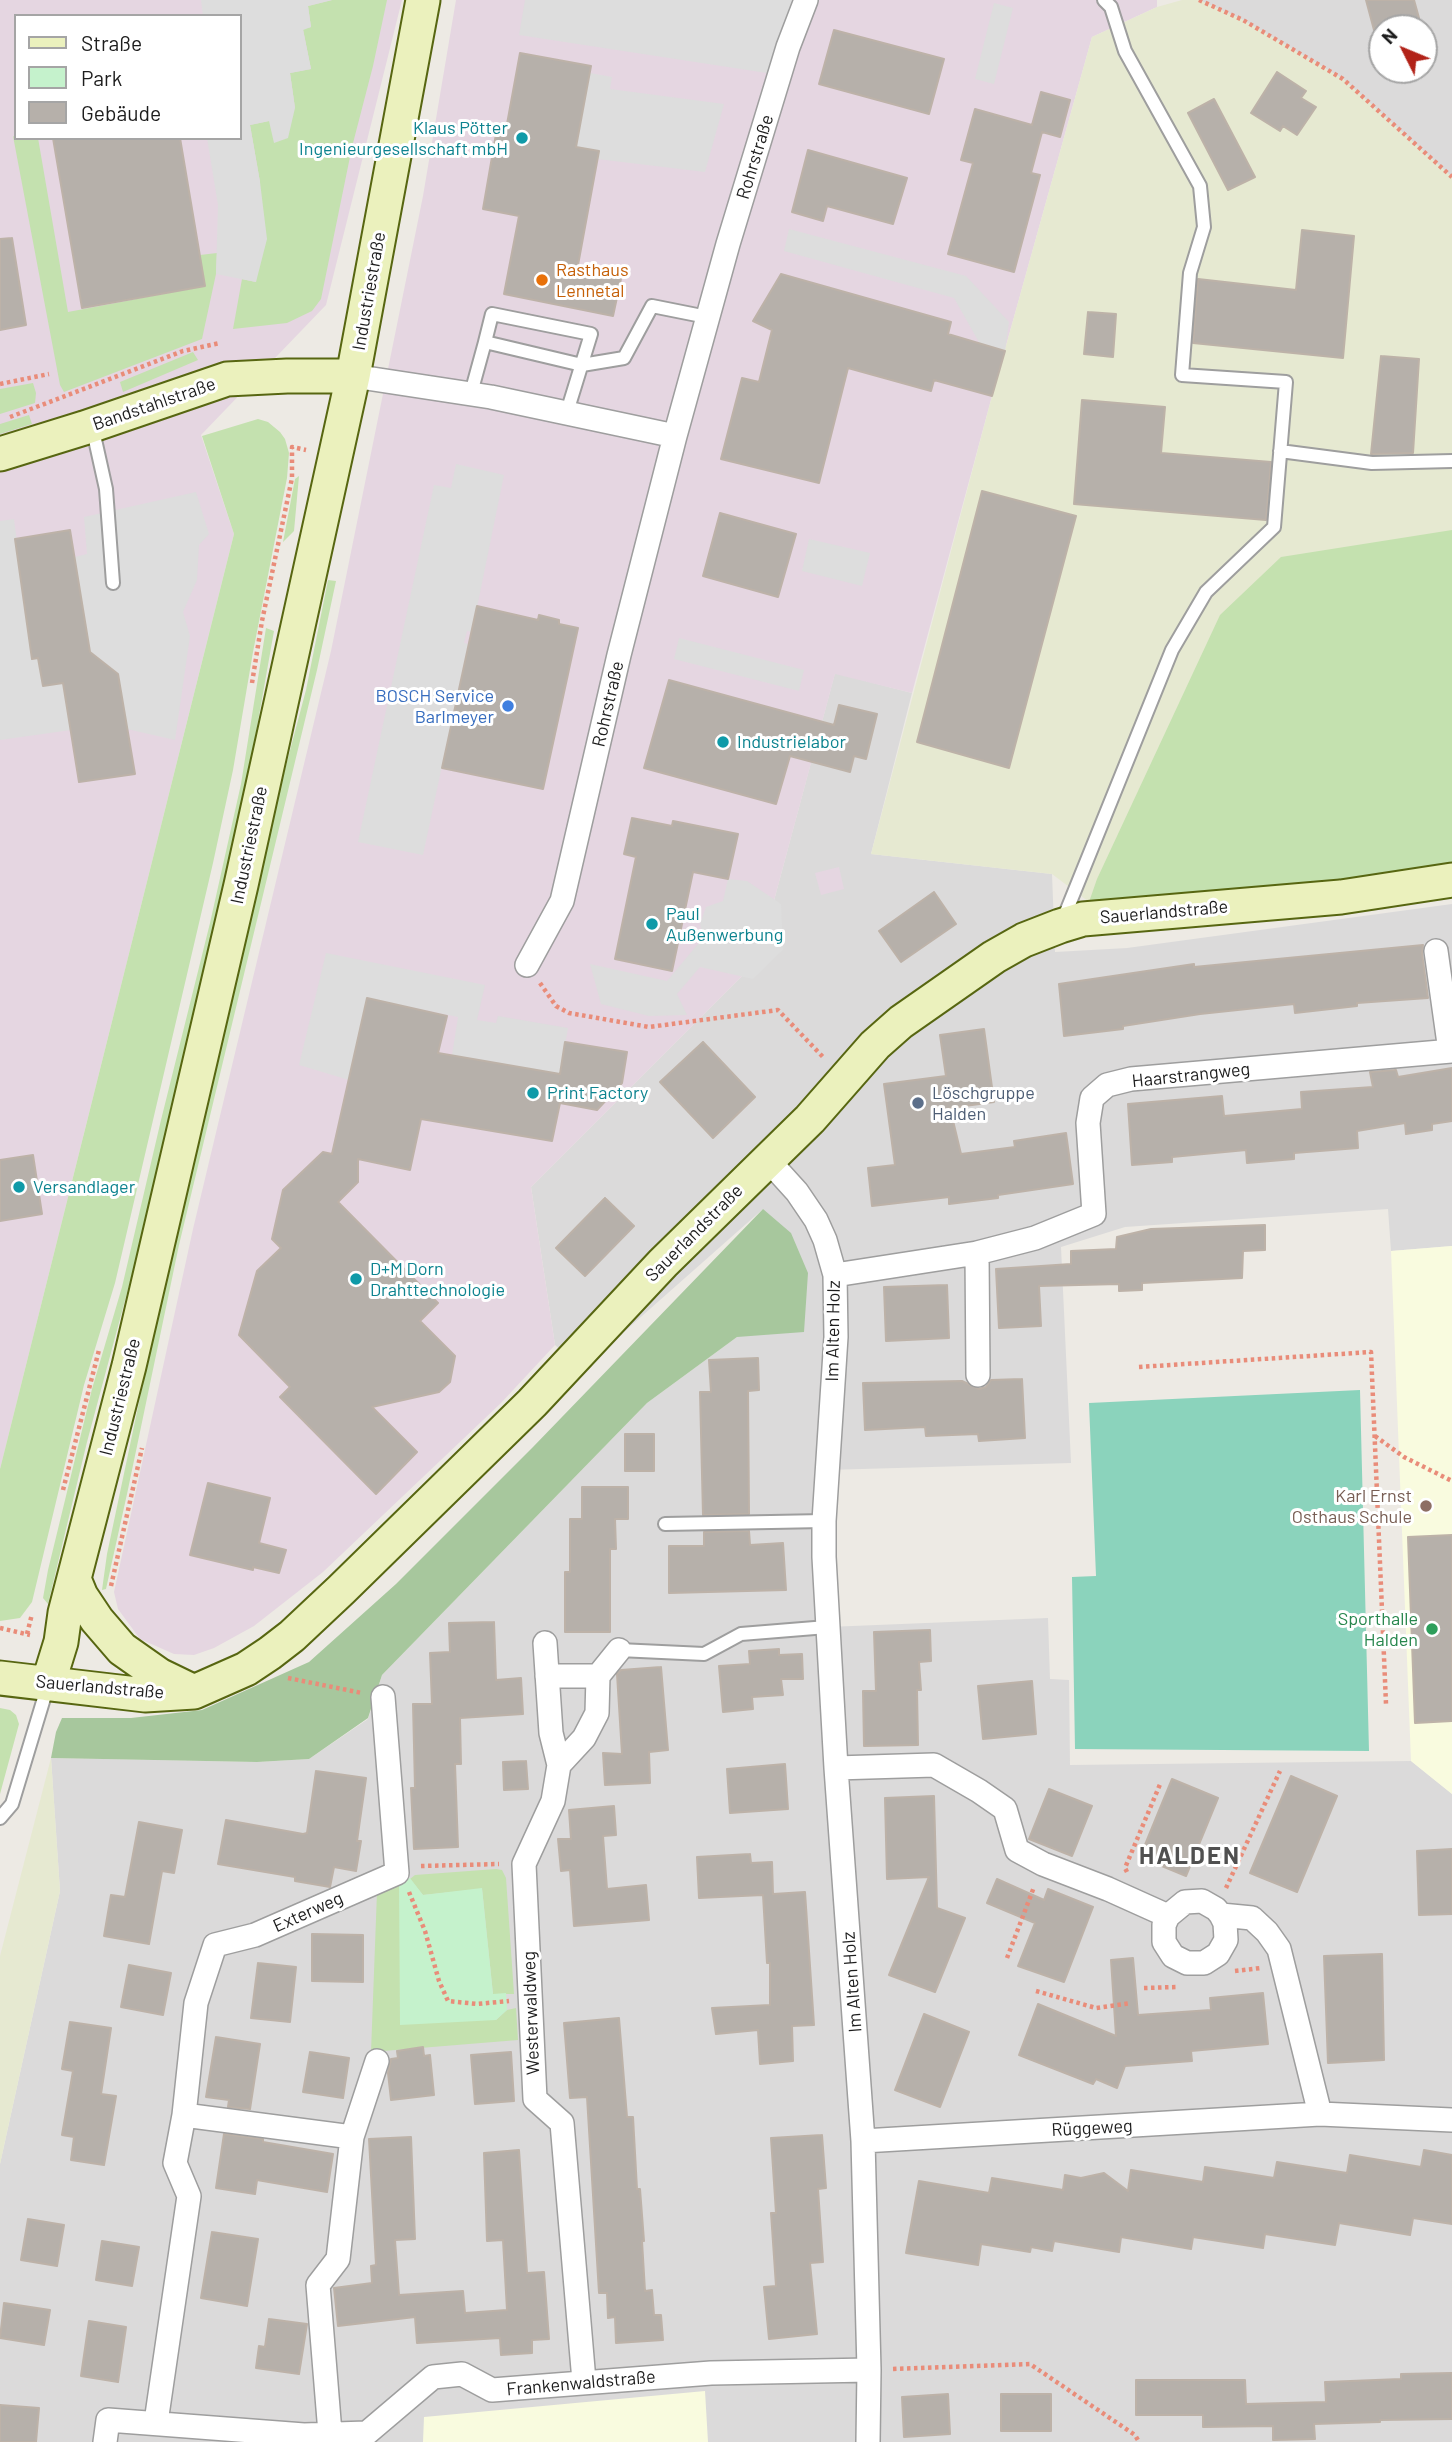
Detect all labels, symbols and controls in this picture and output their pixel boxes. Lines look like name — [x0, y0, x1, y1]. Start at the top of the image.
legend — [14, 14, 242, 140]
north arrow — [1368, 14, 1438, 84]
text: N — [1376, 23, 1401, 48]
text: Straße — [81, 30, 142, 55]
text: Park — [81, 65, 122, 90]
text: Gebäude — [81, 100, 161, 125]
street label: Rohrstraße — [732, 112, 778, 202]
place label: Klaus Pötter Ingenieurgesellschaft mbH — [299, 117, 508, 160]
marker: Klaus Pötter Ingenieurgesellschaft mbH — [514, 130, 530, 146]
street label: Industriestraße — [348, 230, 390, 352]
place label: Rasthaus Lennetal — [556, 259, 629, 302]
marker: Rasthaus Lennetal — [534, 272, 550, 288]
street label: Bandstahlstraße — [90, 373, 218, 435]
street label: Rohrstraße — [588, 659, 628, 749]
place label: BOSCH Service Barlmeyer — [376, 685, 494, 728]
marker: BOSCH Service Barlmeyer — [500, 698, 516, 714]
place label: Industrielabor — [737, 731, 846, 753]
marker: Industrielabor — [715, 734, 731, 750]
street label: Industriestraße — [226, 784, 272, 906]
street label: Sauerlandstraße — [1099, 896, 1229, 928]
place label: Paul Außenwerbung — [666, 903, 783, 946]
marker: Paul Außenwerbung — [644, 916, 660, 932]
street label: Haarstrangweg — [1131, 1058, 1251, 1092]
place label: Print Factory — [547, 1082, 648, 1104]
place label: Löschgruppe Halden — [932, 1082, 1035, 1124]
marker: Print Factory — [525, 1085, 541, 1101]
marker: Löschgruppe Halden — [910, 1095, 926, 1111]
place label: Versandlager — [33, 1176, 135, 1198]
marker: Versandlager — [11, 1179, 27, 1195]
street label: Sauerlandstraße — [641, 1180, 747, 1286]
place label: D+M Dorn Drahttechnologie — [370, 1258, 505, 1300]
marker: D+M Dorn Drahttechnologie — [348, 1271, 364, 1287]
street label: Im Alten Holz — [821, 1280, 845, 1382]
street label: Industriestraße — [95, 1336, 145, 1458]
place label: Karl Ernst Osthaus Schule — [1292, 1485, 1412, 1528]
marker: Karl Ernst Osthaus Schule — [1418, 1498, 1434, 1514]
place label: Sporthalle Halden — [1338, 1608, 1418, 1650]
marker: Sporthalle Halden — [1424, 1621, 1440, 1637]
street label: Sauerlandstraße — [35, 1671, 165, 1703]
district label: HALDEN — [1140, 1842, 1240, 1870]
street label: Exterweg — [270, 1887, 346, 1937]
street label: Im Alten Holz — [838, 1931, 866, 2033]
street label: Westerwaldweg — [518, 1951, 544, 2075]
street label: Rüggeweg — [1051, 2115, 1133, 2141]
street label: Frankenwaldstraße — [505, 2366, 657, 2400]

